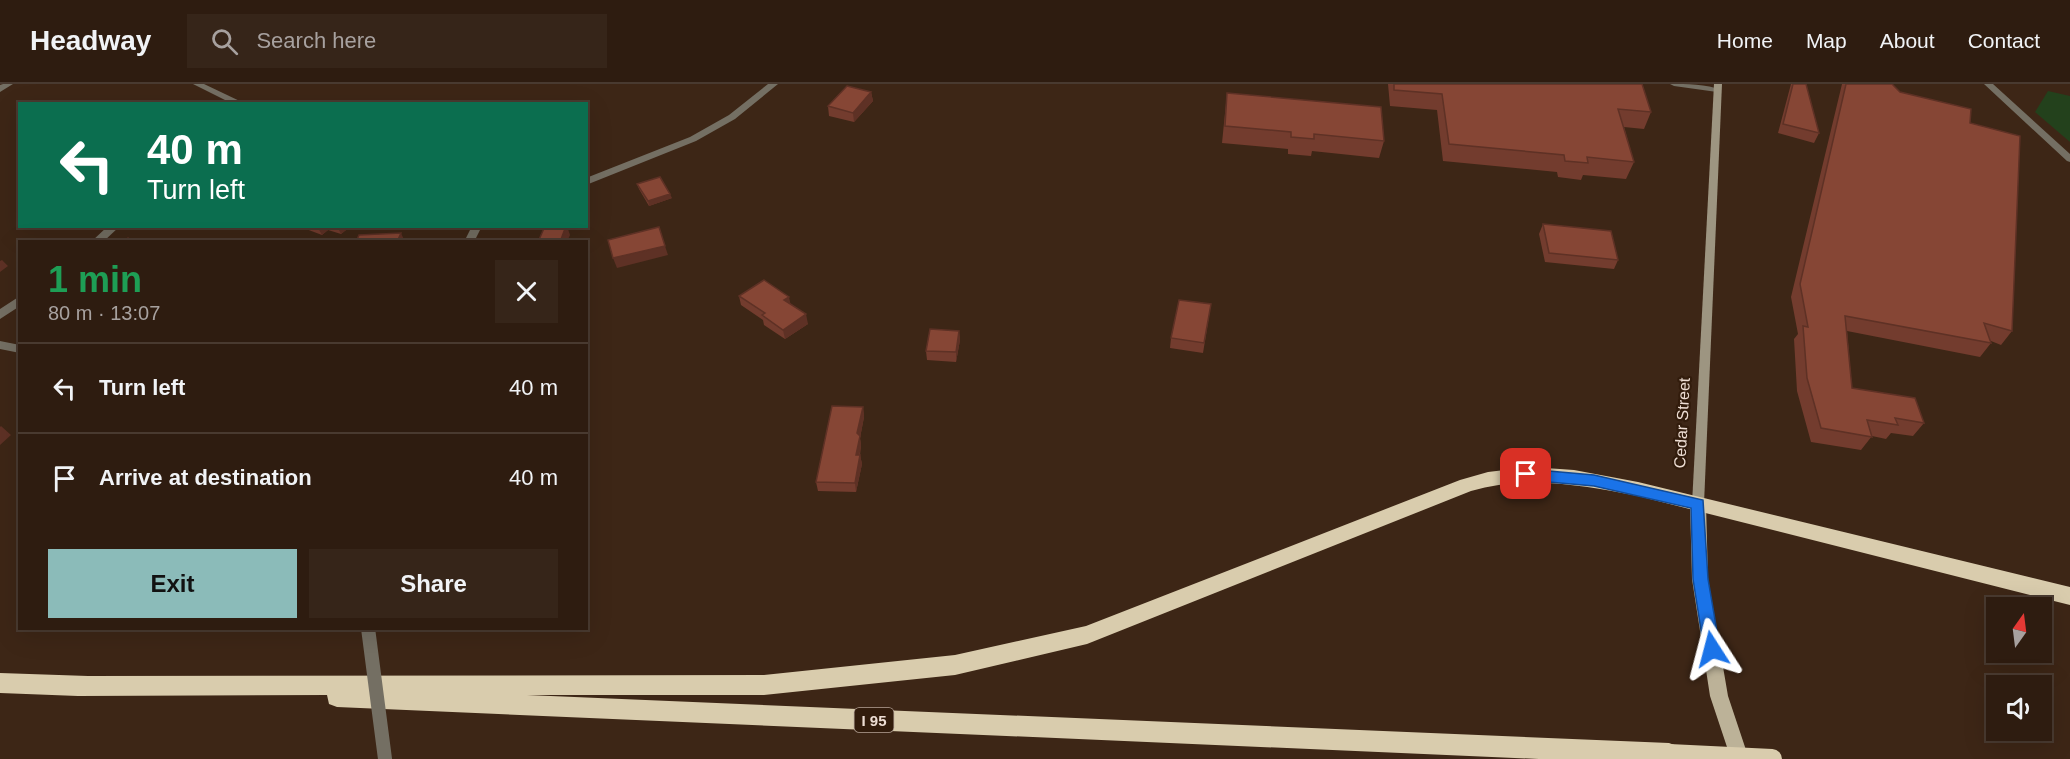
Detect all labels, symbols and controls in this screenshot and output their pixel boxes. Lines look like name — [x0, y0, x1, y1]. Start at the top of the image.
search box — [187, 14, 607, 68]
text: Headway — [30, 25, 151, 56]
icon: search — [208, 25, 241, 58]
text: Search here — [256, 28, 376, 53]
text: Home — [1717, 29, 1773, 52]
text: Map — [1806, 29, 1847, 52]
text: About — [1880, 29, 1935, 52]
text: Contact — [1968, 29, 2040, 52]
icon: left — [48, 126, 126, 204]
text: 40 m — [147, 126, 243, 173]
text: Turn left — [147, 175, 245, 205]
text: 1 min — [48, 259, 142, 300]
button: close — [495, 260, 558, 323]
text: 80 m · 13:07 — [48, 302, 160, 324]
icon: left — [48, 372, 81, 405]
text: Turn left — [99, 375, 185, 400]
text: 40 m — [509, 375, 558, 400]
street label: Cedar Street — [1671, 377, 1693, 469]
pin — [1500, 448, 1551, 499]
icon: arrive — [1509, 457, 1542, 490]
icon: arrive — [48, 462, 81, 495]
text: Arrive at destination — [99, 465, 312, 490]
text: 40 m — [509, 465, 558, 490]
button: Exit — [48, 549, 297, 618]
button: Share — [309, 549, 558, 618]
north arrow — [1986, 597, 2052, 663]
map controls — [1986, 597, 2052, 741]
position arrow — [1680, 617, 1744, 681]
button: sound — [1986, 675, 2052, 741]
road number: I 95 — [854, 708, 894, 732]

